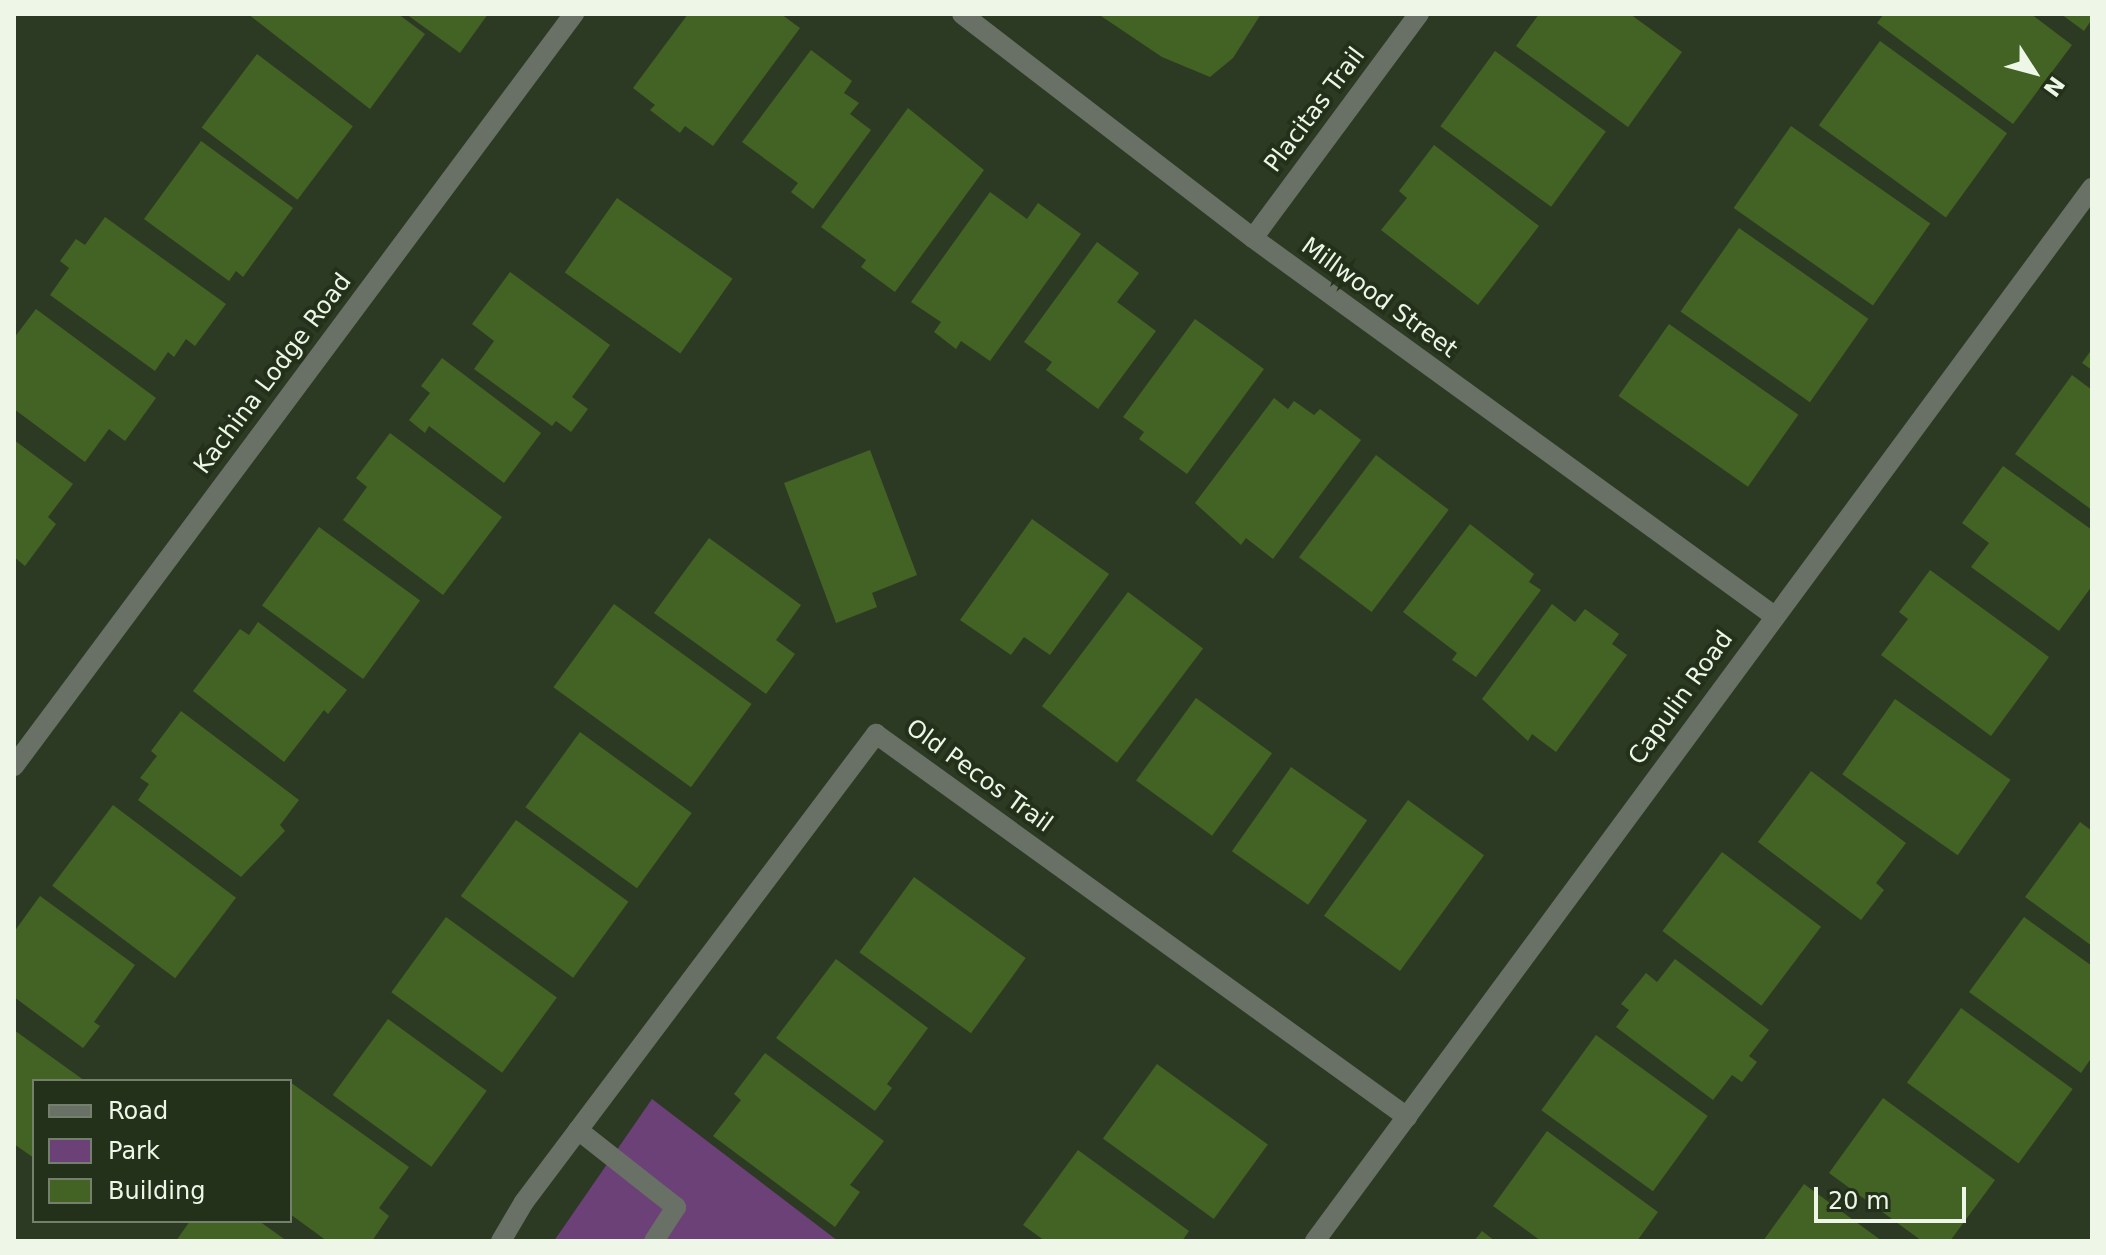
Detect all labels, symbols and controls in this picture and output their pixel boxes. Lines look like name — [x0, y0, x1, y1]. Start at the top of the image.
north arrow — [1994, 32, 2074, 112]
street label: Placitas Trail — [1259, 42, 1371, 178]
text: N — [2038, 72, 2069, 101]
street label: Millwood Street — [1296, 232, 1462, 364]
street label: Kachina Lodge Road — [188, 268, 358, 480]
street label: Capulin Road — [1623, 625, 1739, 771]
street label: Old Pecos Trail — [900, 713, 1058, 839]
legend — [32, 1079, 292, 1223]
text: Road — [108, 1097, 168, 1125]
text: Park — [108, 1137, 160, 1165]
scale bar — [1818, 1171, 1970, 1221]
text: Building — [108, 1177, 205, 1205]
text: 20 m — [1828, 1187, 1890, 1215]

